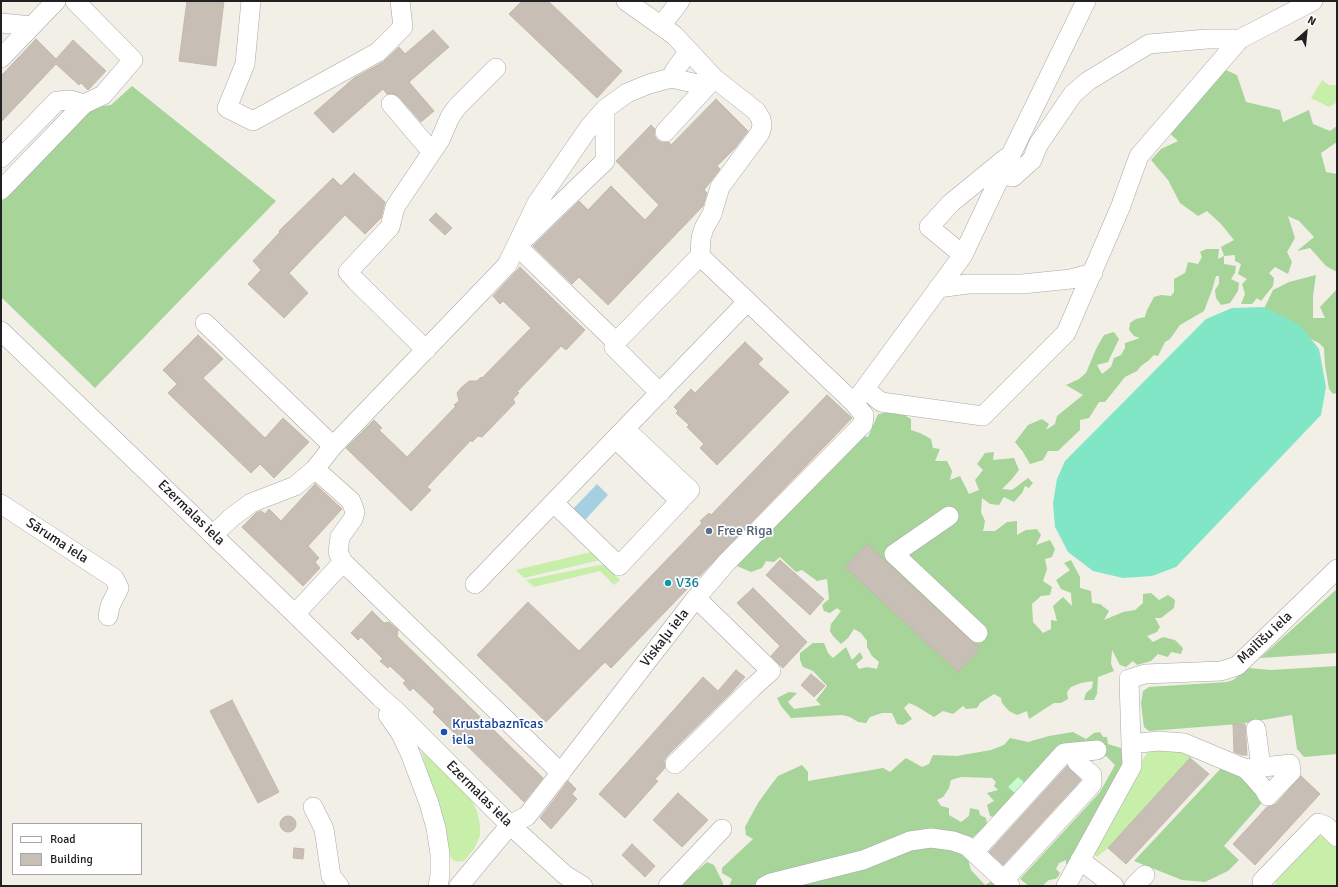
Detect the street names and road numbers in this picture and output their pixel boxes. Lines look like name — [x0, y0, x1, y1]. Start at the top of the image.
street label: Ezermalas iela — [154, 477, 228, 549]
street label: Sāruma iela — [23, 515, 91, 567]
street label: Viskaļu iela — [637, 606, 693, 670]
street label: Mailīšu iela — [1234, 608, 1296, 668]
street label: Ezermalas iela — [442, 757, 516, 831]

